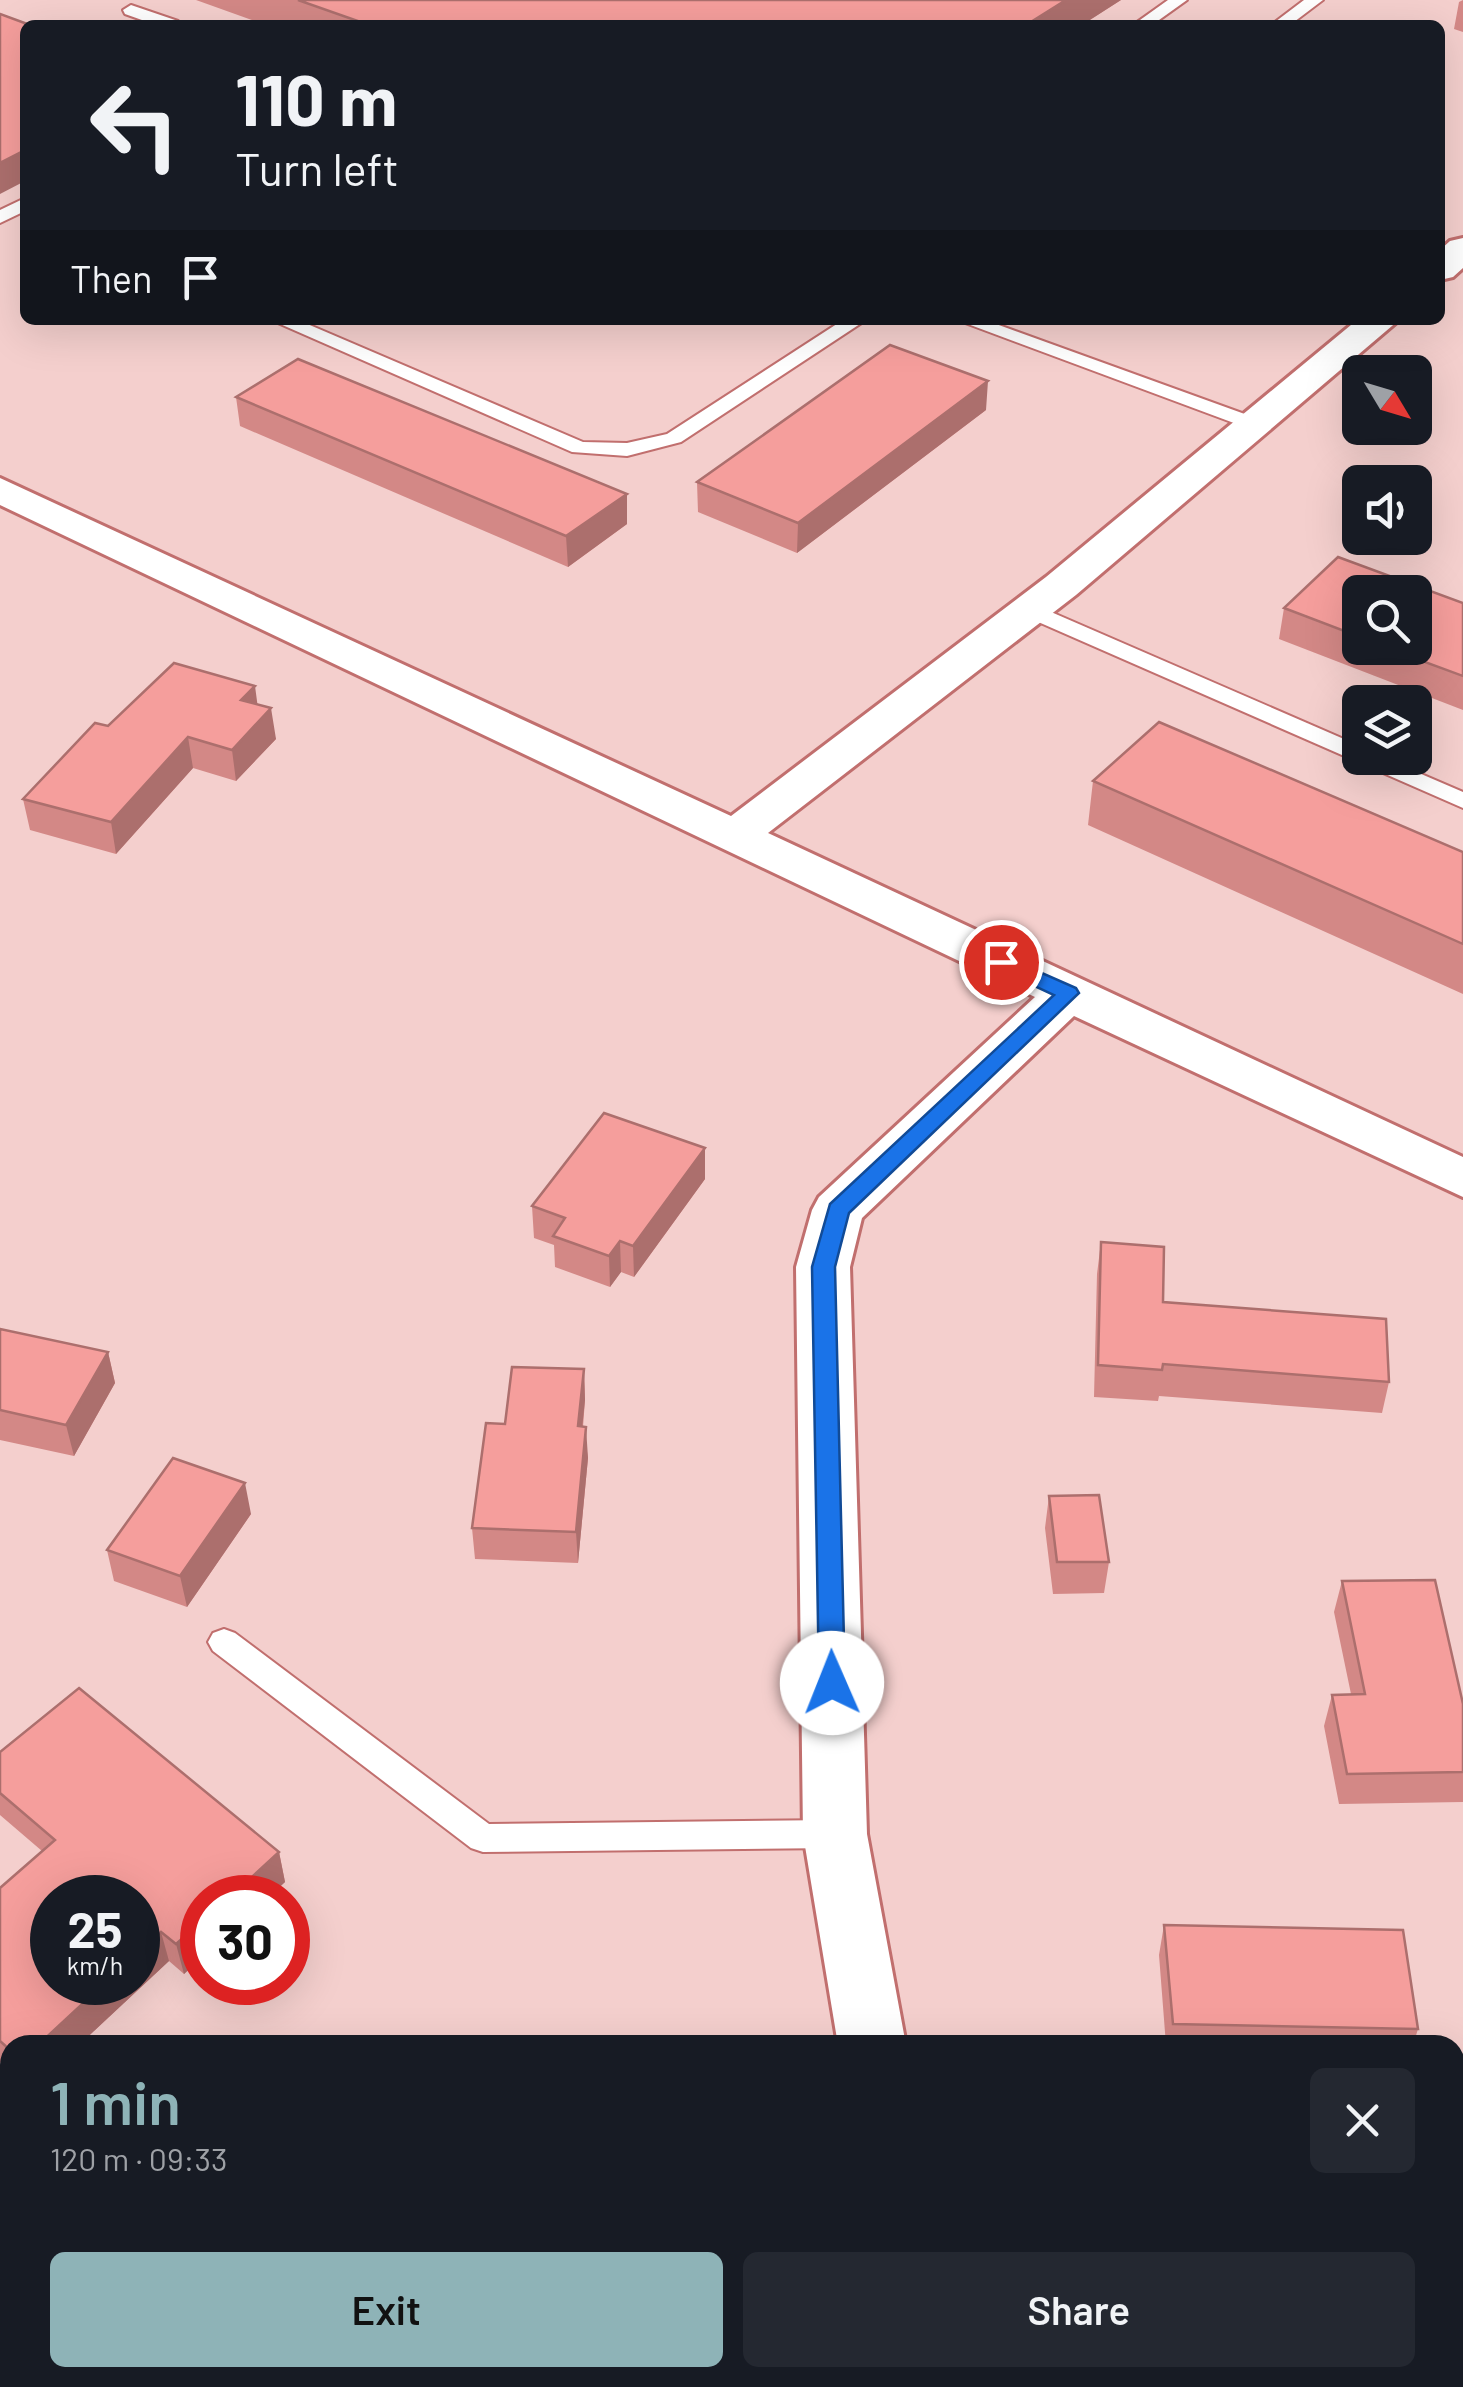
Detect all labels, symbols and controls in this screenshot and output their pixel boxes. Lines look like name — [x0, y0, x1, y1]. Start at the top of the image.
text: 110 m — [235, 56, 397, 140]
icon: left — [70, 60, 200, 190]
text: Turn left — [235, 141, 399, 195]
icon: arrive — [173, 250, 228, 305]
text: Then — [70, 255, 153, 301]
north arrow — [1342, 355, 1432, 445]
map controls — [1342, 355, 1432, 775]
button: sound — [1342, 465, 1432, 555]
button: search — [1342, 575, 1432, 665]
button: layers — [1342, 685, 1432, 775]
pin — [959, 920, 1044, 1005]
icon: arrive — [974, 935, 1029, 990]
position arrow — [780, 1631, 884, 1735]
speed limit sign: 30 — [180, 1875, 310, 2005]
text: 25 — [68, 1898, 122, 1958]
text: km/h — [67, 1950, 123, 1980]
text: 1 min — [50, 2065, 181, 2137]
button: close — [1310, 2068, 1415, 2173]
text: 120 m · 09:33 — [50, 2139, 227, 2177]
button: Exit — [50, 2252, 723, 2367]
button: Share — [743, 2252, 1415, 2367]

